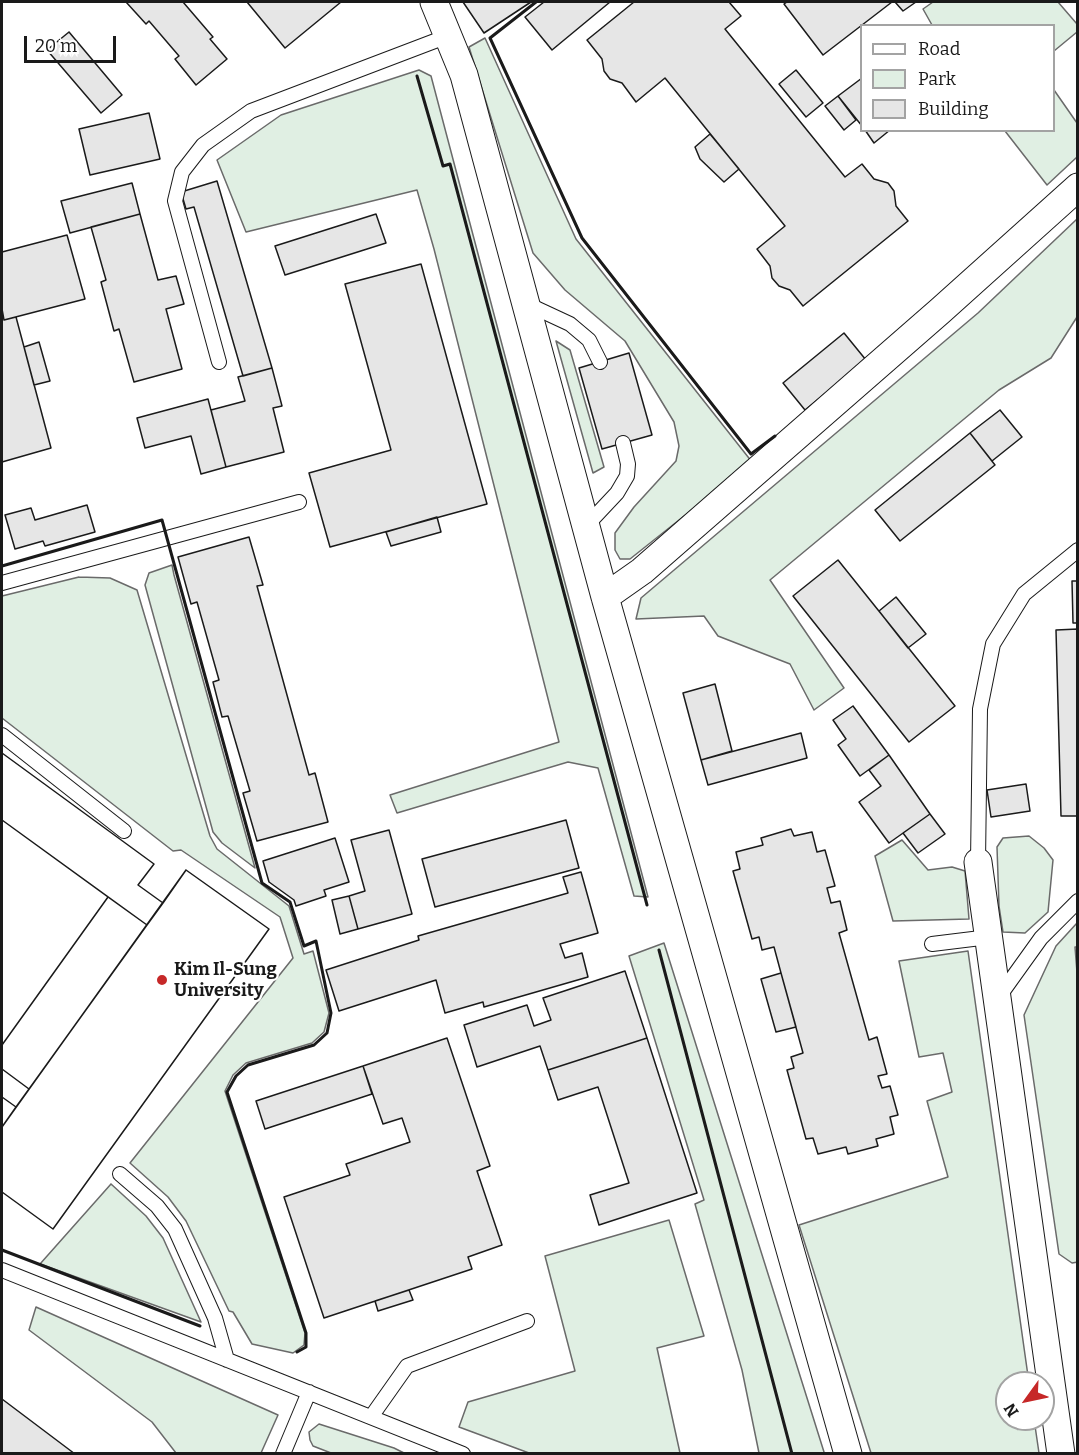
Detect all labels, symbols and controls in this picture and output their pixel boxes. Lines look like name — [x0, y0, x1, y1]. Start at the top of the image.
scale bar — [27, 24, 118, 62]
legend — [860, 24, 1055, 132]
text: 20 m — [35, 35, 77, 57]
text: Road — [918, 38, 960, 60]
text: Park — [918, 68, 956, 90]
text: Building — [918, 98, 989, 120]
place label: Kim Il-Sung University — [174, 959, 277, 1002]
marker: Kim Il-Sung University — [155, 973, 169, 987]
north arrow — [995, 1371, 1055, 1431]
text: N — [1000, 1400, 1022, 1420]

